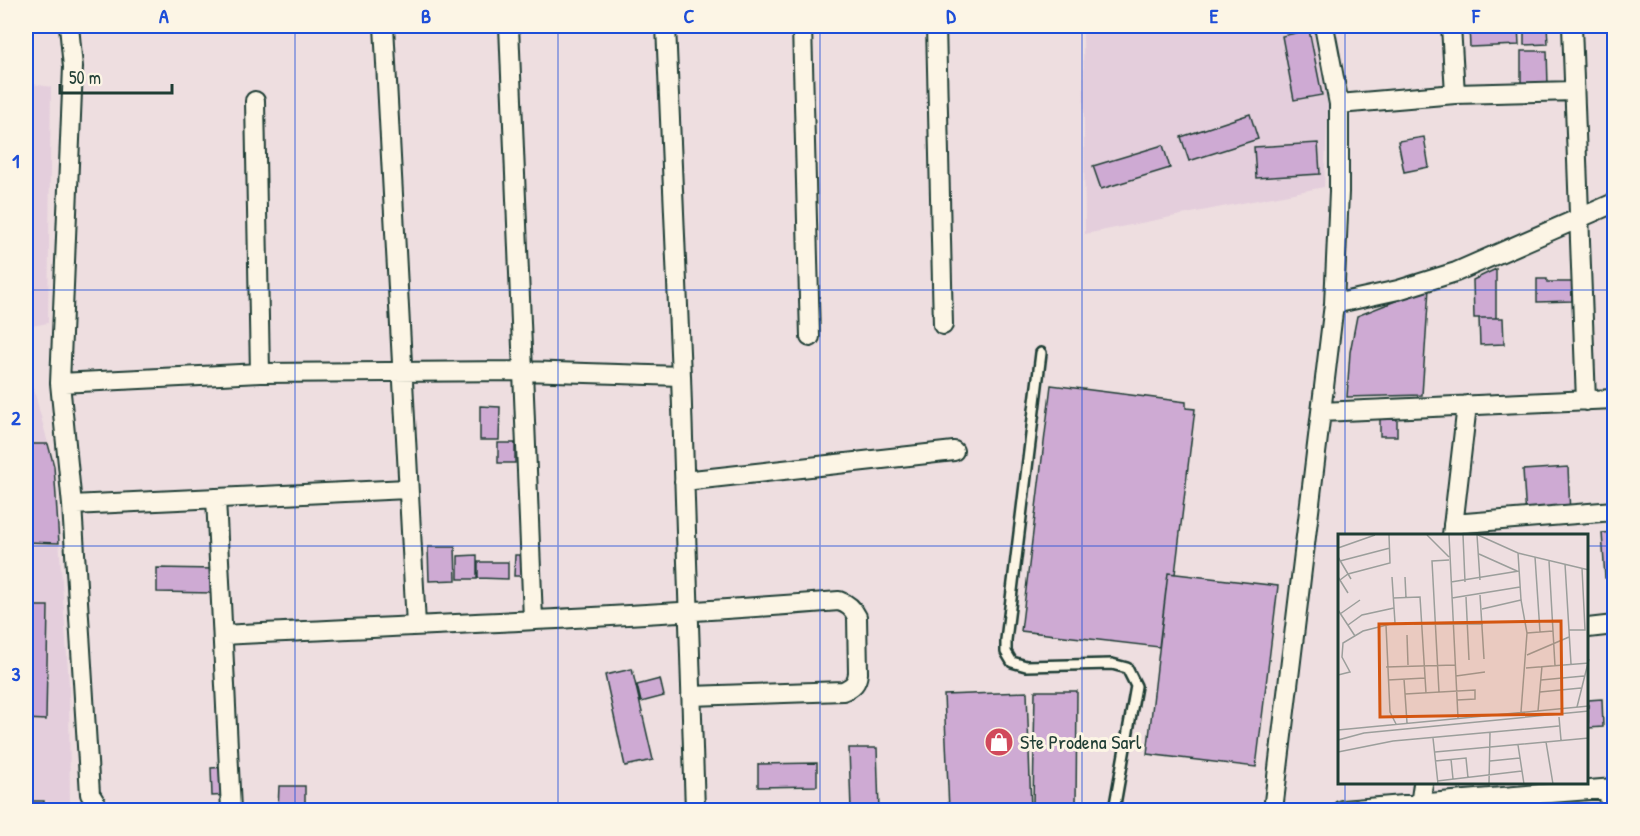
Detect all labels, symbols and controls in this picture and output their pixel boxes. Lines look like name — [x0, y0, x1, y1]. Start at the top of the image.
text: A — [159, 2, 169, 29]
text: B — [421, 2, 431, 29]
text: C — [684, 2, 695, 29]
text: D — [946, 2, 956, 29]
text: E — [1210, 2, 1219, 29]
text: F — [1471, 2, 1481, 29]
scale bar — [60, 57, 172, 95]
text: 50 m — [69, 65, 101, 90]
text: 1 — [12, 147, 20, 174]
text: 2 — [11, 404, 21, 431]
inset map — [1338, 534, 1589, 785]
text: 3 — [12, 660, 21, 687]
shop icon: Ste Prodena Sarl — [983, 726, 1015, 758]
place label: Ste Prodena Sarl — [1020, 728, 1142, 755]

